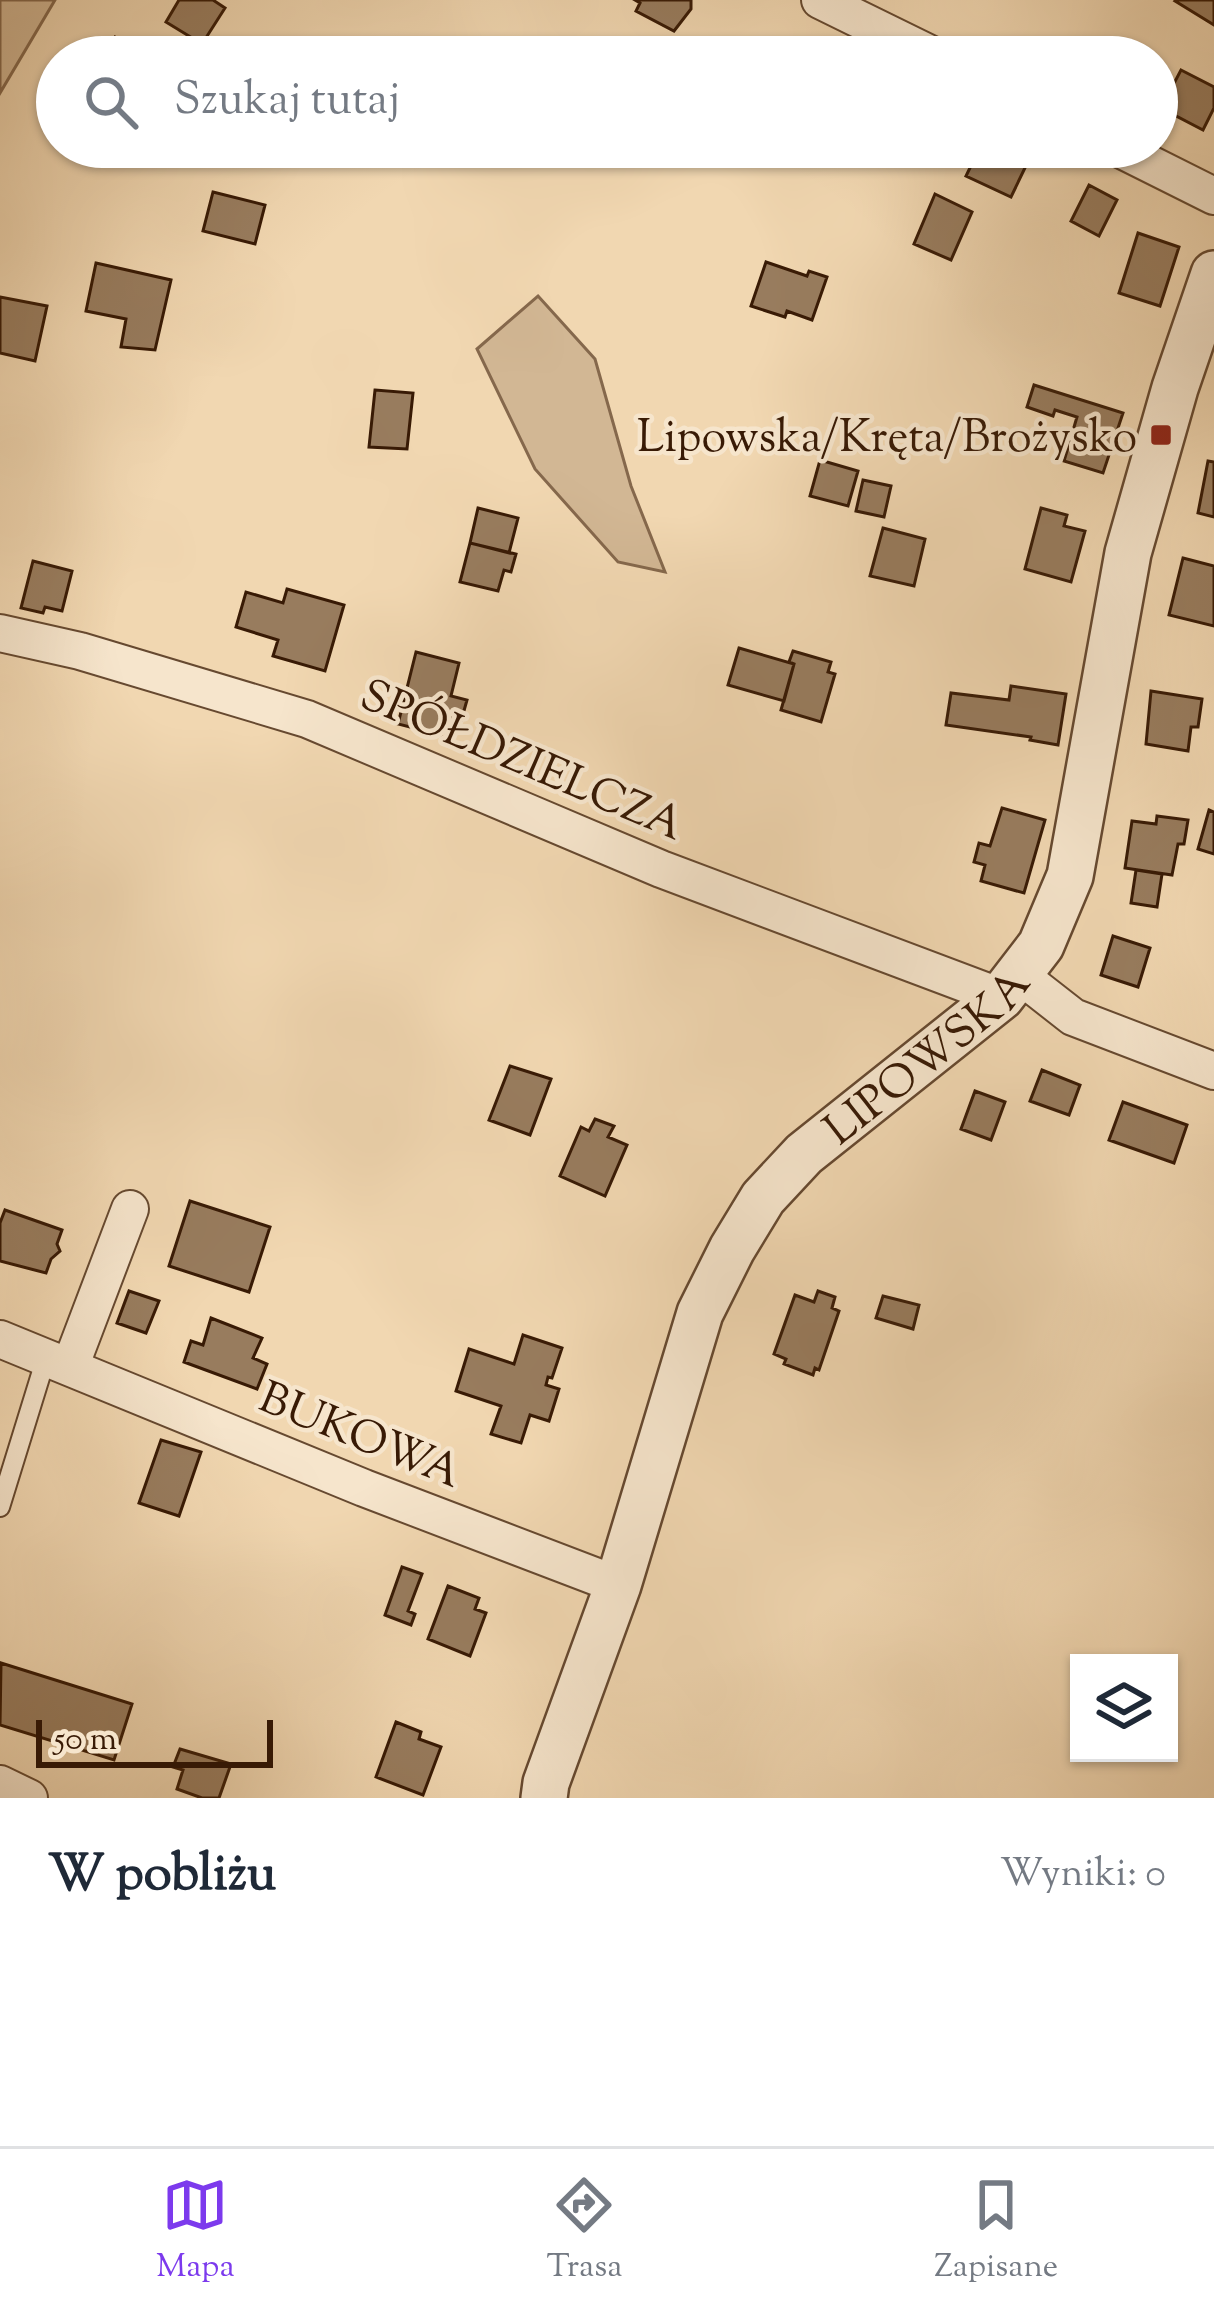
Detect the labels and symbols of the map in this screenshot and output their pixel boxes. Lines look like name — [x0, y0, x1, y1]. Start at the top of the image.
place label: Lipowska/Kręta/Brożysko — [637, 408, 1137, 473]
marker: Lipowska/Kręta/Brożysko — [1148, 422, 1174, 448]
street label: SPÓŁDZIELCZA — [349, 666, 693, 861]
street label: LIPOWSKA — [812, 957, 1049, 1164]
street label: BUKOWA — [248, 1368, 470, 1508]
scale bar — [36, 1714, 273, 1767]

